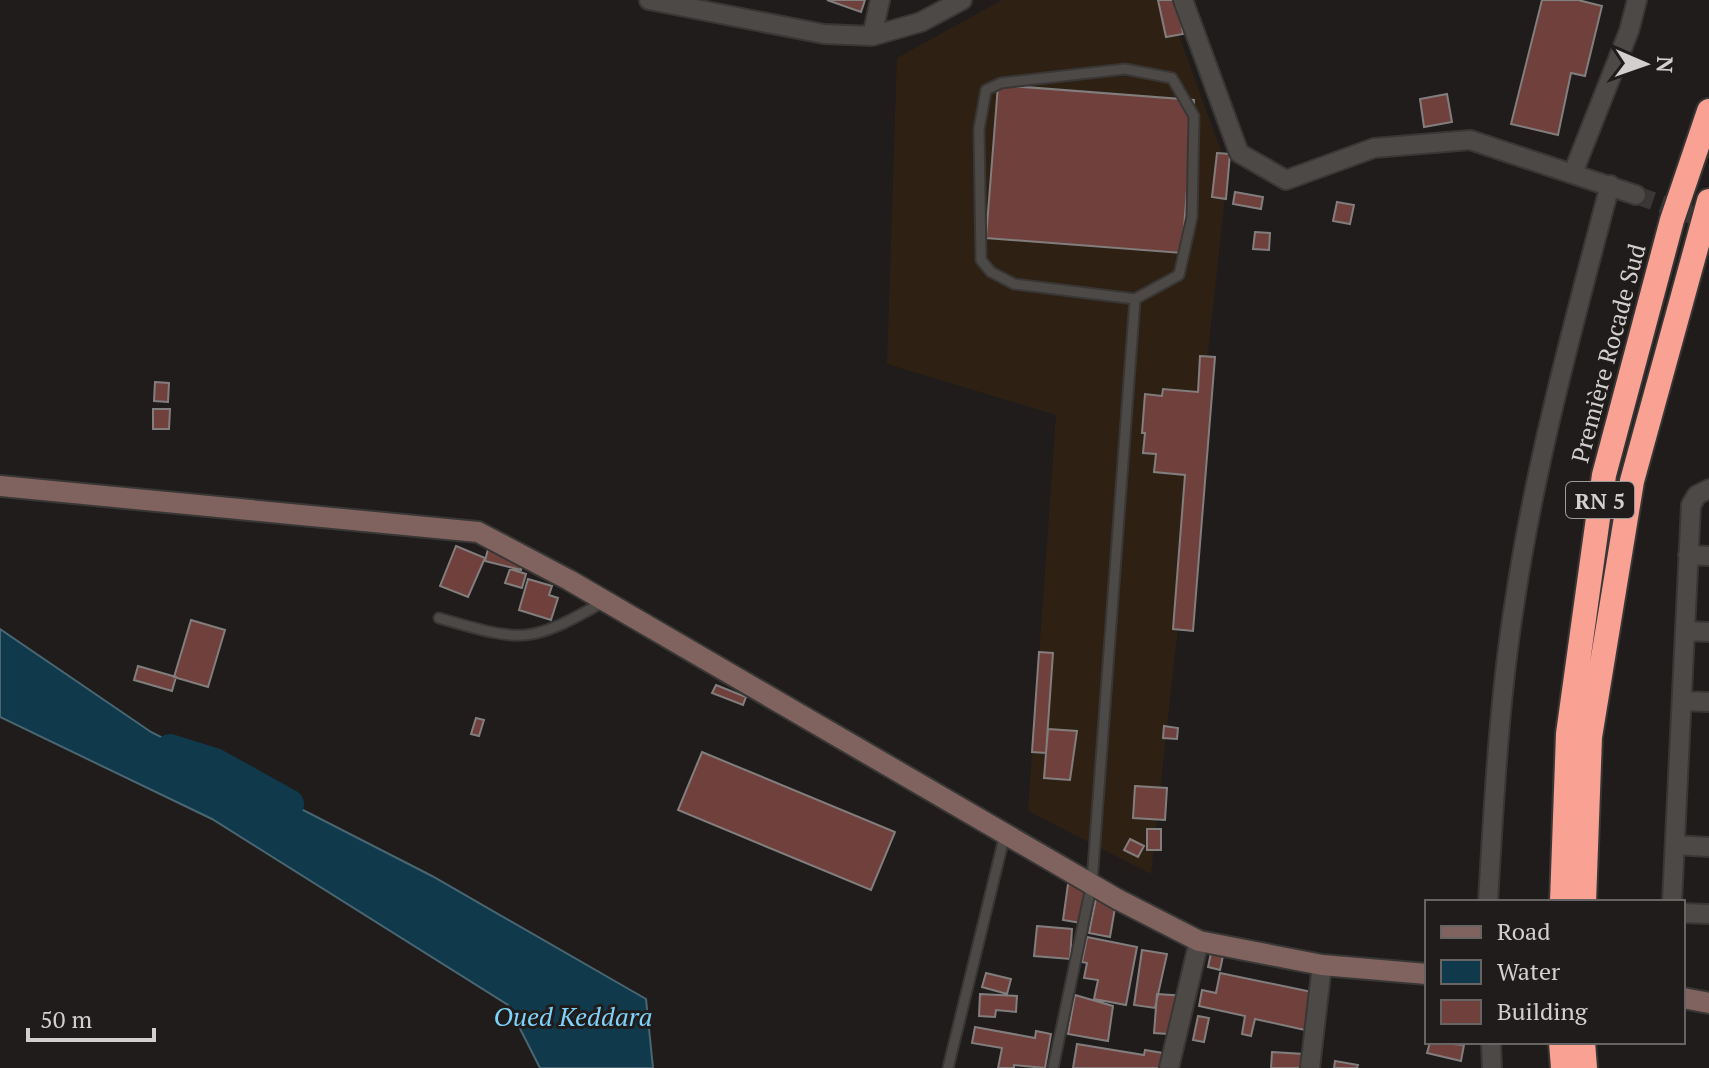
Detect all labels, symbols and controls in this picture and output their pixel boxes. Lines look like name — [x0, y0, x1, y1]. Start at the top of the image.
north arrow — [1605, 24, 1685, 104]
text: N — [1651, 56, 1680, 74]
street label: Première Rocade Sud — [1563, 240, 1653, 466]
road number: RN 5 — [1566, 482, 1634, 518]
legend — [1425, 900, 1685, 1044]
text: Road — [1497, 915, 1551, 947]
text: Water — [1497, 955, 1561, 987]
scale bar — [28, 992, 154, 1042]
text: Building — [1497, 995, 1588, 1027]
water label: Oued Keddara — [493, 999, 653, 1033]
text: 50 m — [40, 1003, 92, 1035]

